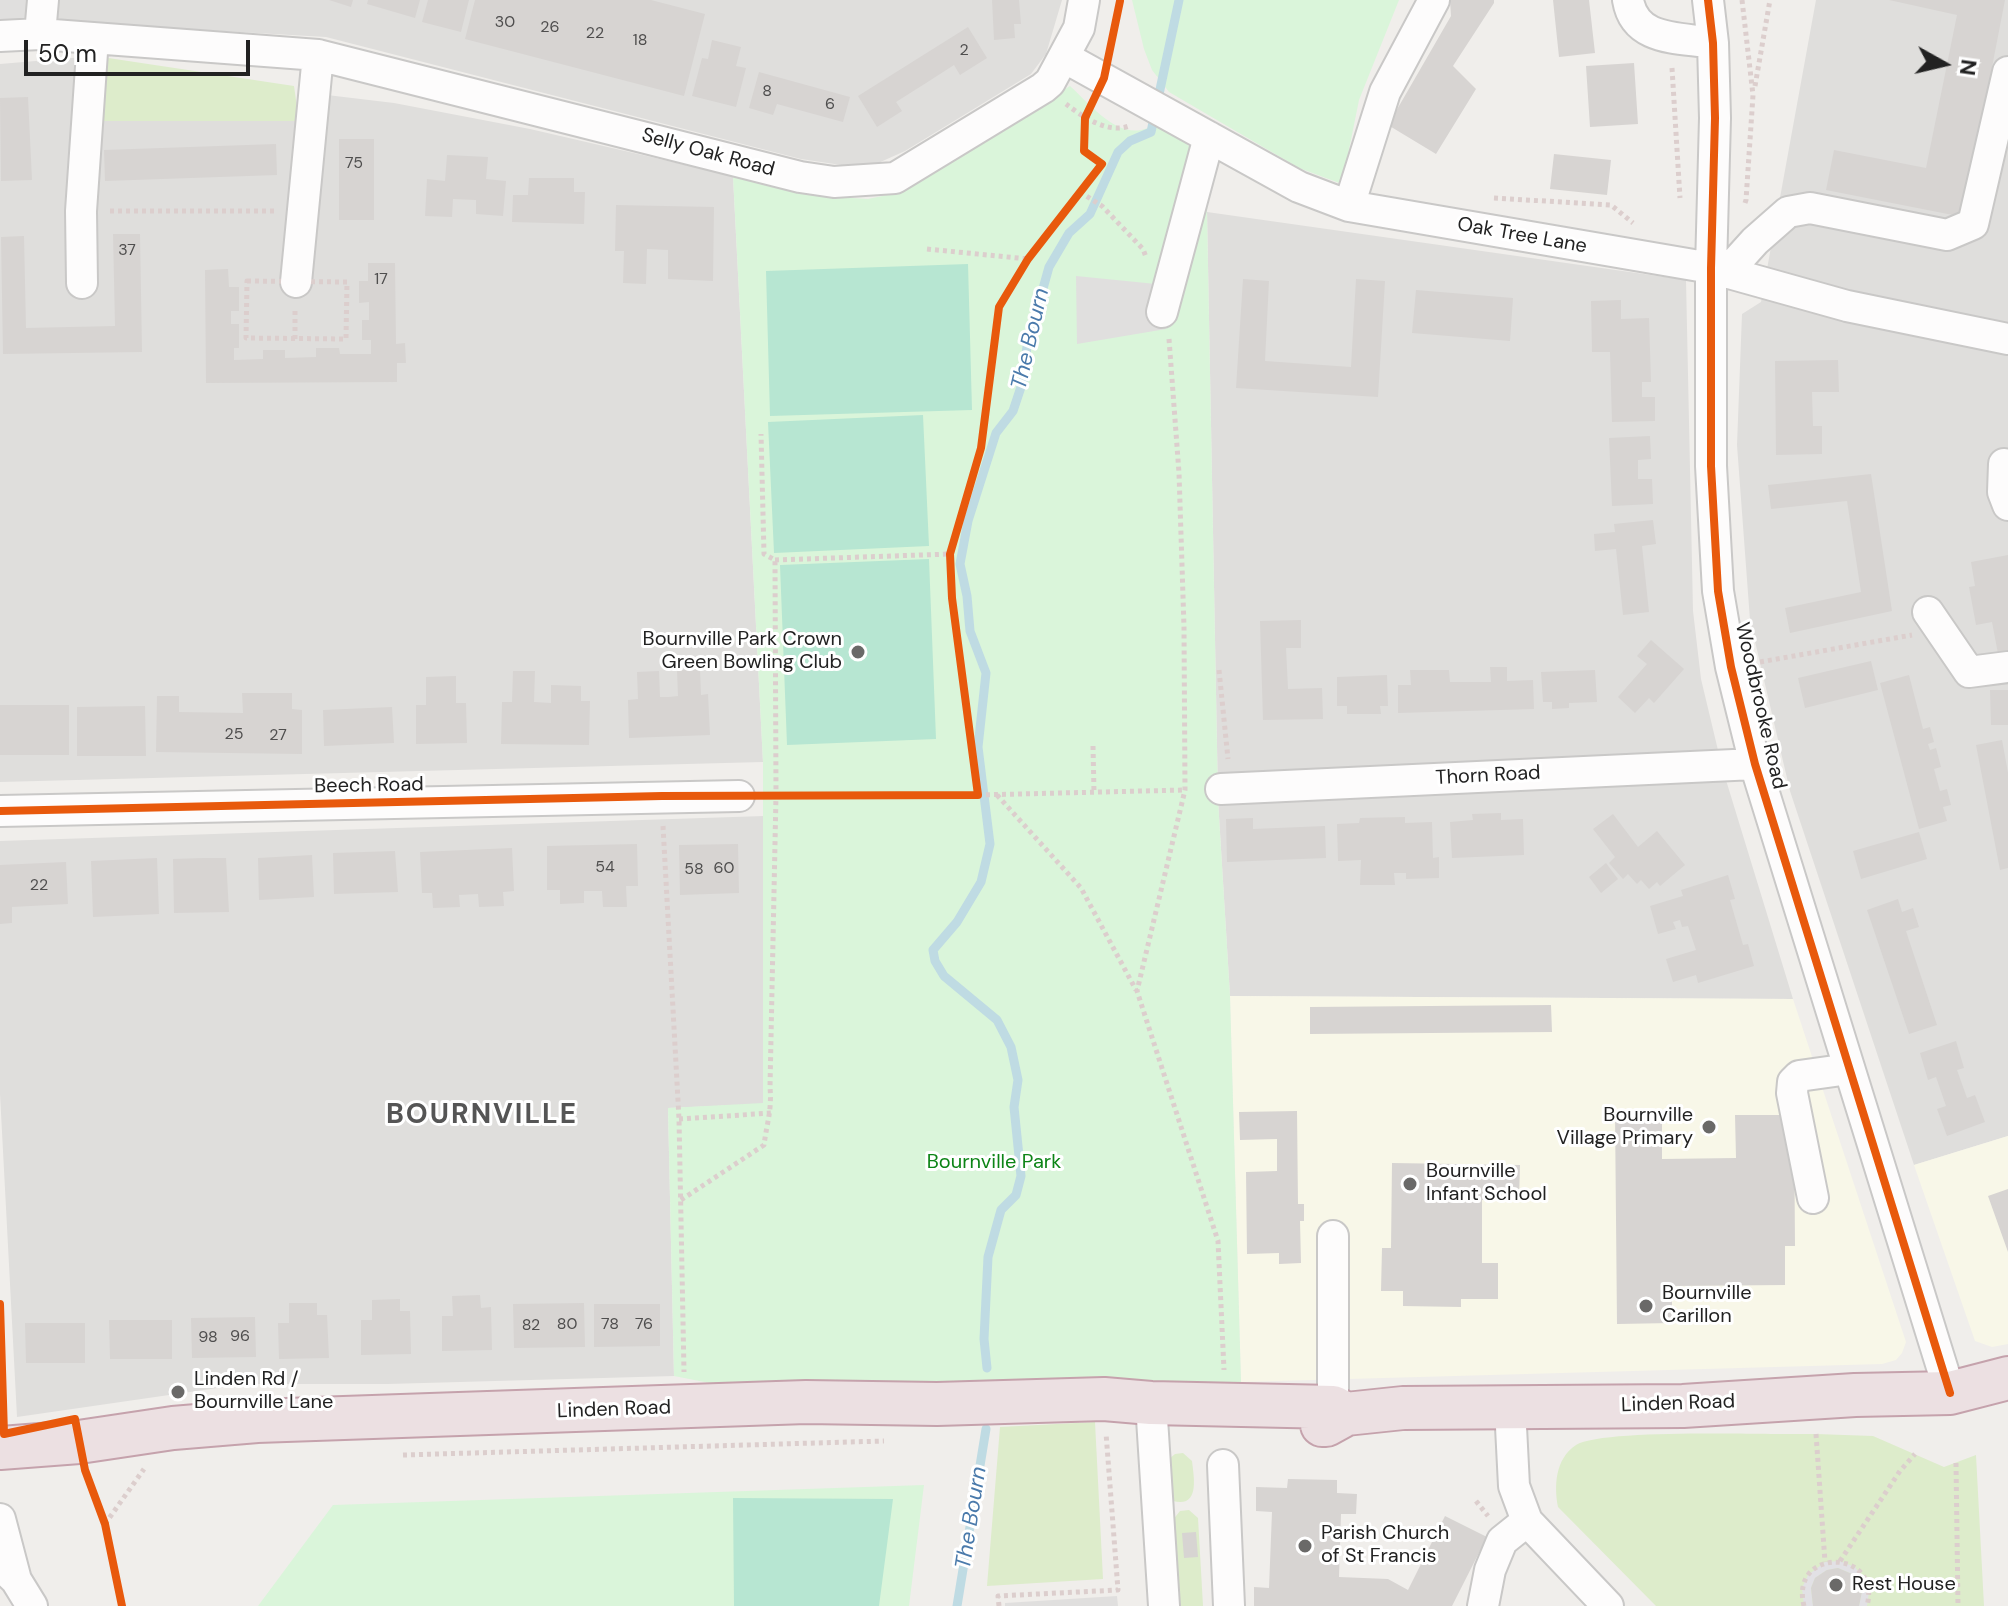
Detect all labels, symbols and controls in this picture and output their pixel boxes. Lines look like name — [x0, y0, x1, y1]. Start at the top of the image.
house number: 30 — [495, 13, 515, 33]
house number: 26 — [540, 18, 560, 38]
scale bar — [28, 24, 254, 74]
house number: 22 — [586, 24, 604, 44]
north arrow — [1904, 24, 1984, 104]
house number: 18 — [633, 31, 647, 51]
text: 50 m — [38, 38, 97, 69]
house number: 2 — [959, 41, 969, 61]
text: N — [1953, 57, 1984, 77]
house number: 8 — [762, 82, 772, 102]
house number: 6 — [825, 95, 835, 115]
street label: Selly Oak Road — [639, 124, 777, 182]
house number: 75 — [345, 154, 363, 174]
street label: Oak Tree Lane — [1455, 213, 1589, 259]
house number: 37 — [118, 241, 136, 261]
house number: 17 — [374, 270, 388, 290]
water label: The Bourn — [1006, 286, 1056, 392]
street label: Woodbrooke Road — [1729, 620, 1791, 792]
place label: Bournville Park Crown Green Bowling Club — [643, 628, 842, 675]
marker: Bournville Park Crown Green Bowling Club — [849, 643, 867, 661]
house number: 25 — [225, 725, 243, 745]
house number: 27 — [269, 726, 287, 746]
street label: Thorn Road — [1435, 761, 1541, 791]
street label: Beech Road — [314, 773, 424, 799]
house number: 54 — [595, 858, 615, 878]
house number: 60 — [714, 859, 734, 879]
house number: 58 — [684, 860, 704, 880]
house number: 22 — [30, 876, 48, 896]
district label: BOURNVILLE — [386, 1099, 578, 1133]
place label: Bournville Village Primary — [1557, 1104, 1693, 1151]
marker: Bournville Village Primary — [1700, 1118, 1718, 1136]
park label: Bournville Park — [927, 1151, 1061, 1175]
place label: Bournville Infant School — [1426, 1160, 1547, 1207]
marker: Bournville Infant School — [1401, 1175, 1419, 1193]
place label: Bournville Carillon — [1662, 1282, 1752, 1329]
marker: Bournville Carillon — [1637, 1297, 1655, 1315]
house number: 80 — [557, 1315, 577, 1335]
house number: 78 — [601, 1315, 619, 1335]
house number: 76 — [635, 1315, 653, 1335]
house number: 82 — [522, 1316, 540, 1336]
house number: 96 — [230, 1327, 250, 1347]
house number: 98 — [198, 1328, 218, 1348]
place label: Linden Rd / Bournville Lane — [194, 1368, 333, 1415]
marker: Linden Rd / Bournville Lane — [169, 1383, 187, 1401]
street label: Linden Road — [1621, 1390, 1735, 1418]
street label: Linden Road — [557, 1396, 671, 1424]
water label: The Bourn — [951, 1465, 993, 1571]
place label: Parish Church of St Francis — [1321, 1522, 1449, 1569]
marker: Parish Church of St Francis — [1296, 1537, 1314, 1555]
place label: Rest House — [1852, 1573, 1956, 1597]
marker: Rest House — [1827, 1576, 1845, 1594]

